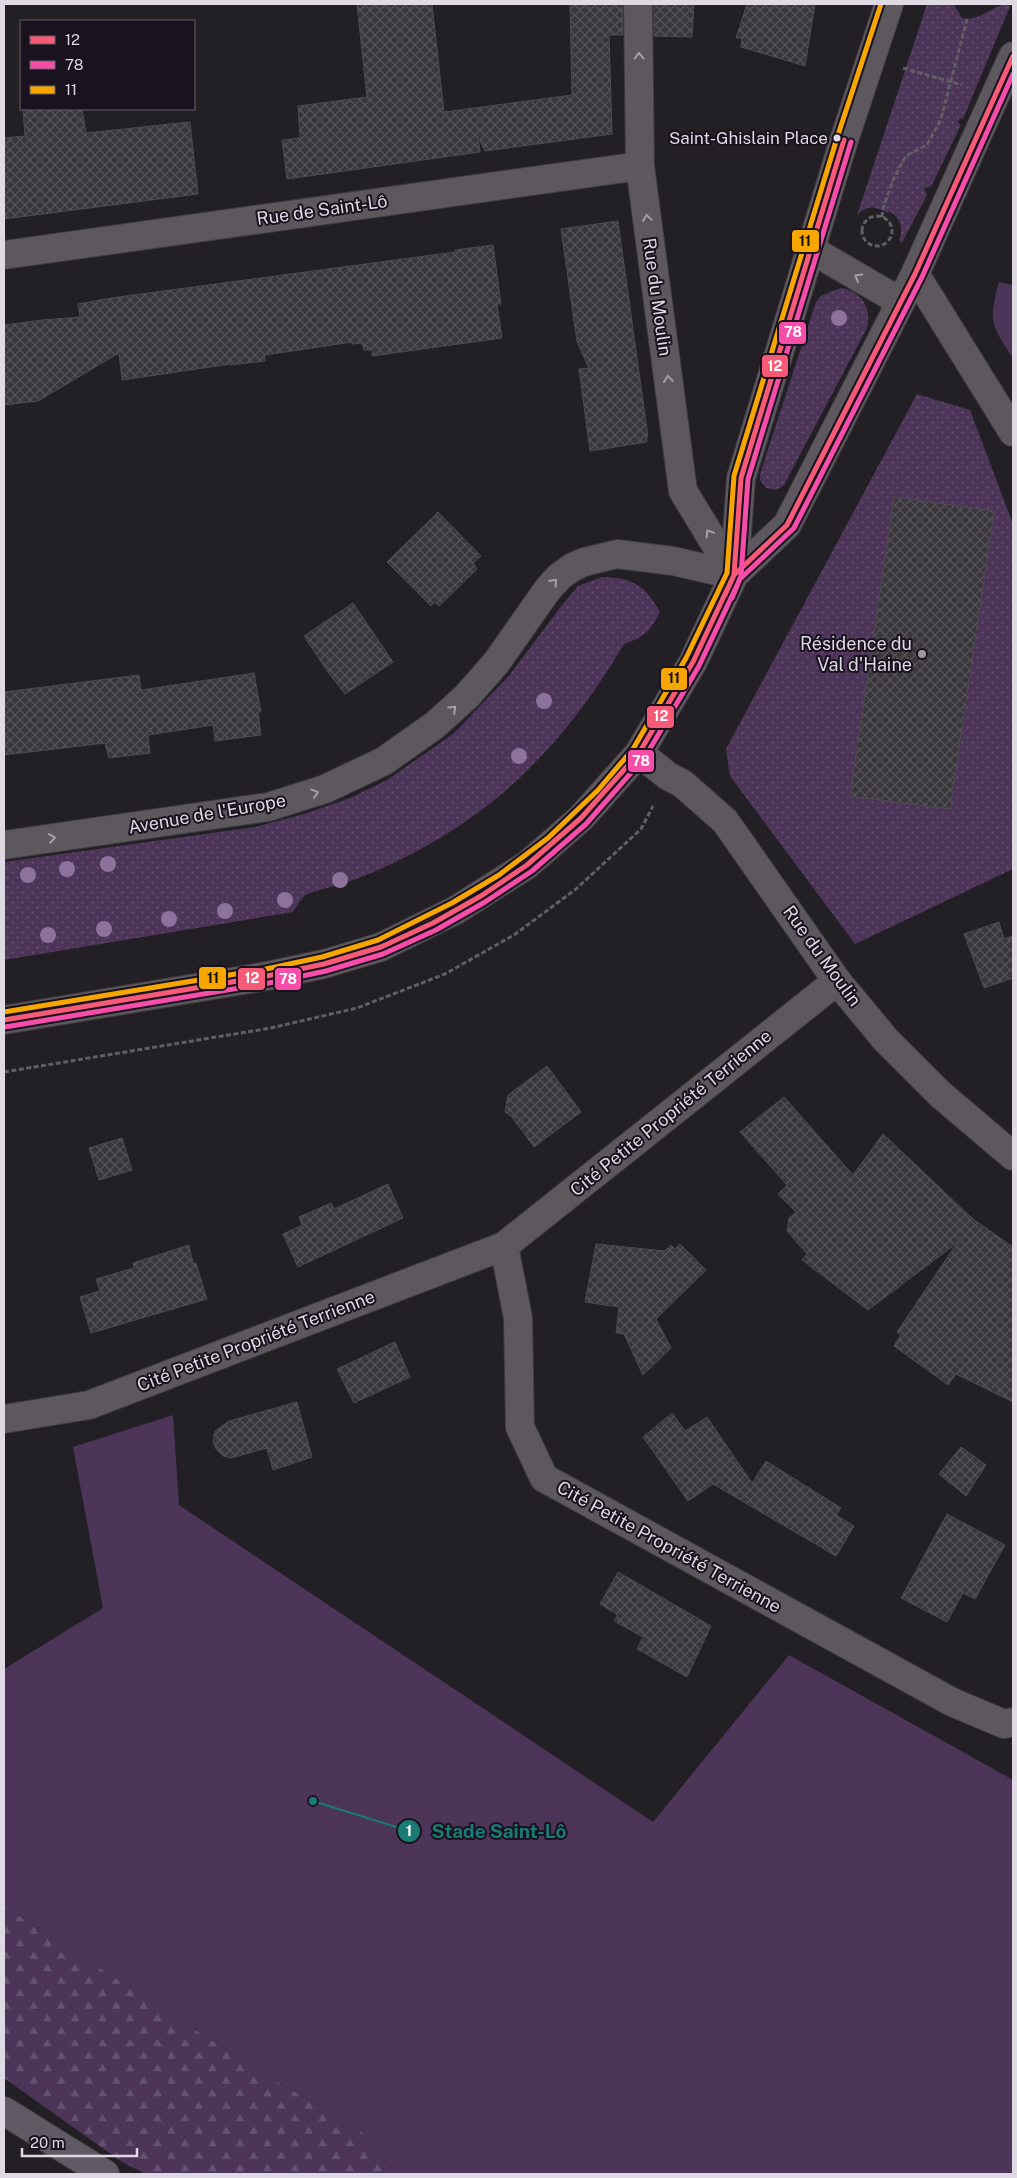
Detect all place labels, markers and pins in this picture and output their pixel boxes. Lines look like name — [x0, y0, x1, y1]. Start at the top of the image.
place label: Saint-Ghislain Place — [669, 128, 828, 148]
marker: Saint-Ghislain Place — [832, 133, 842, 143]
place label: Résidence du Val d'Haine — [800, 633, 912, 675]
marker: Résidence du Val d'Haine — [916, 648, 928, 660]
callout: Stade Saint-Lô — [396, 1814, 576, 1848]

